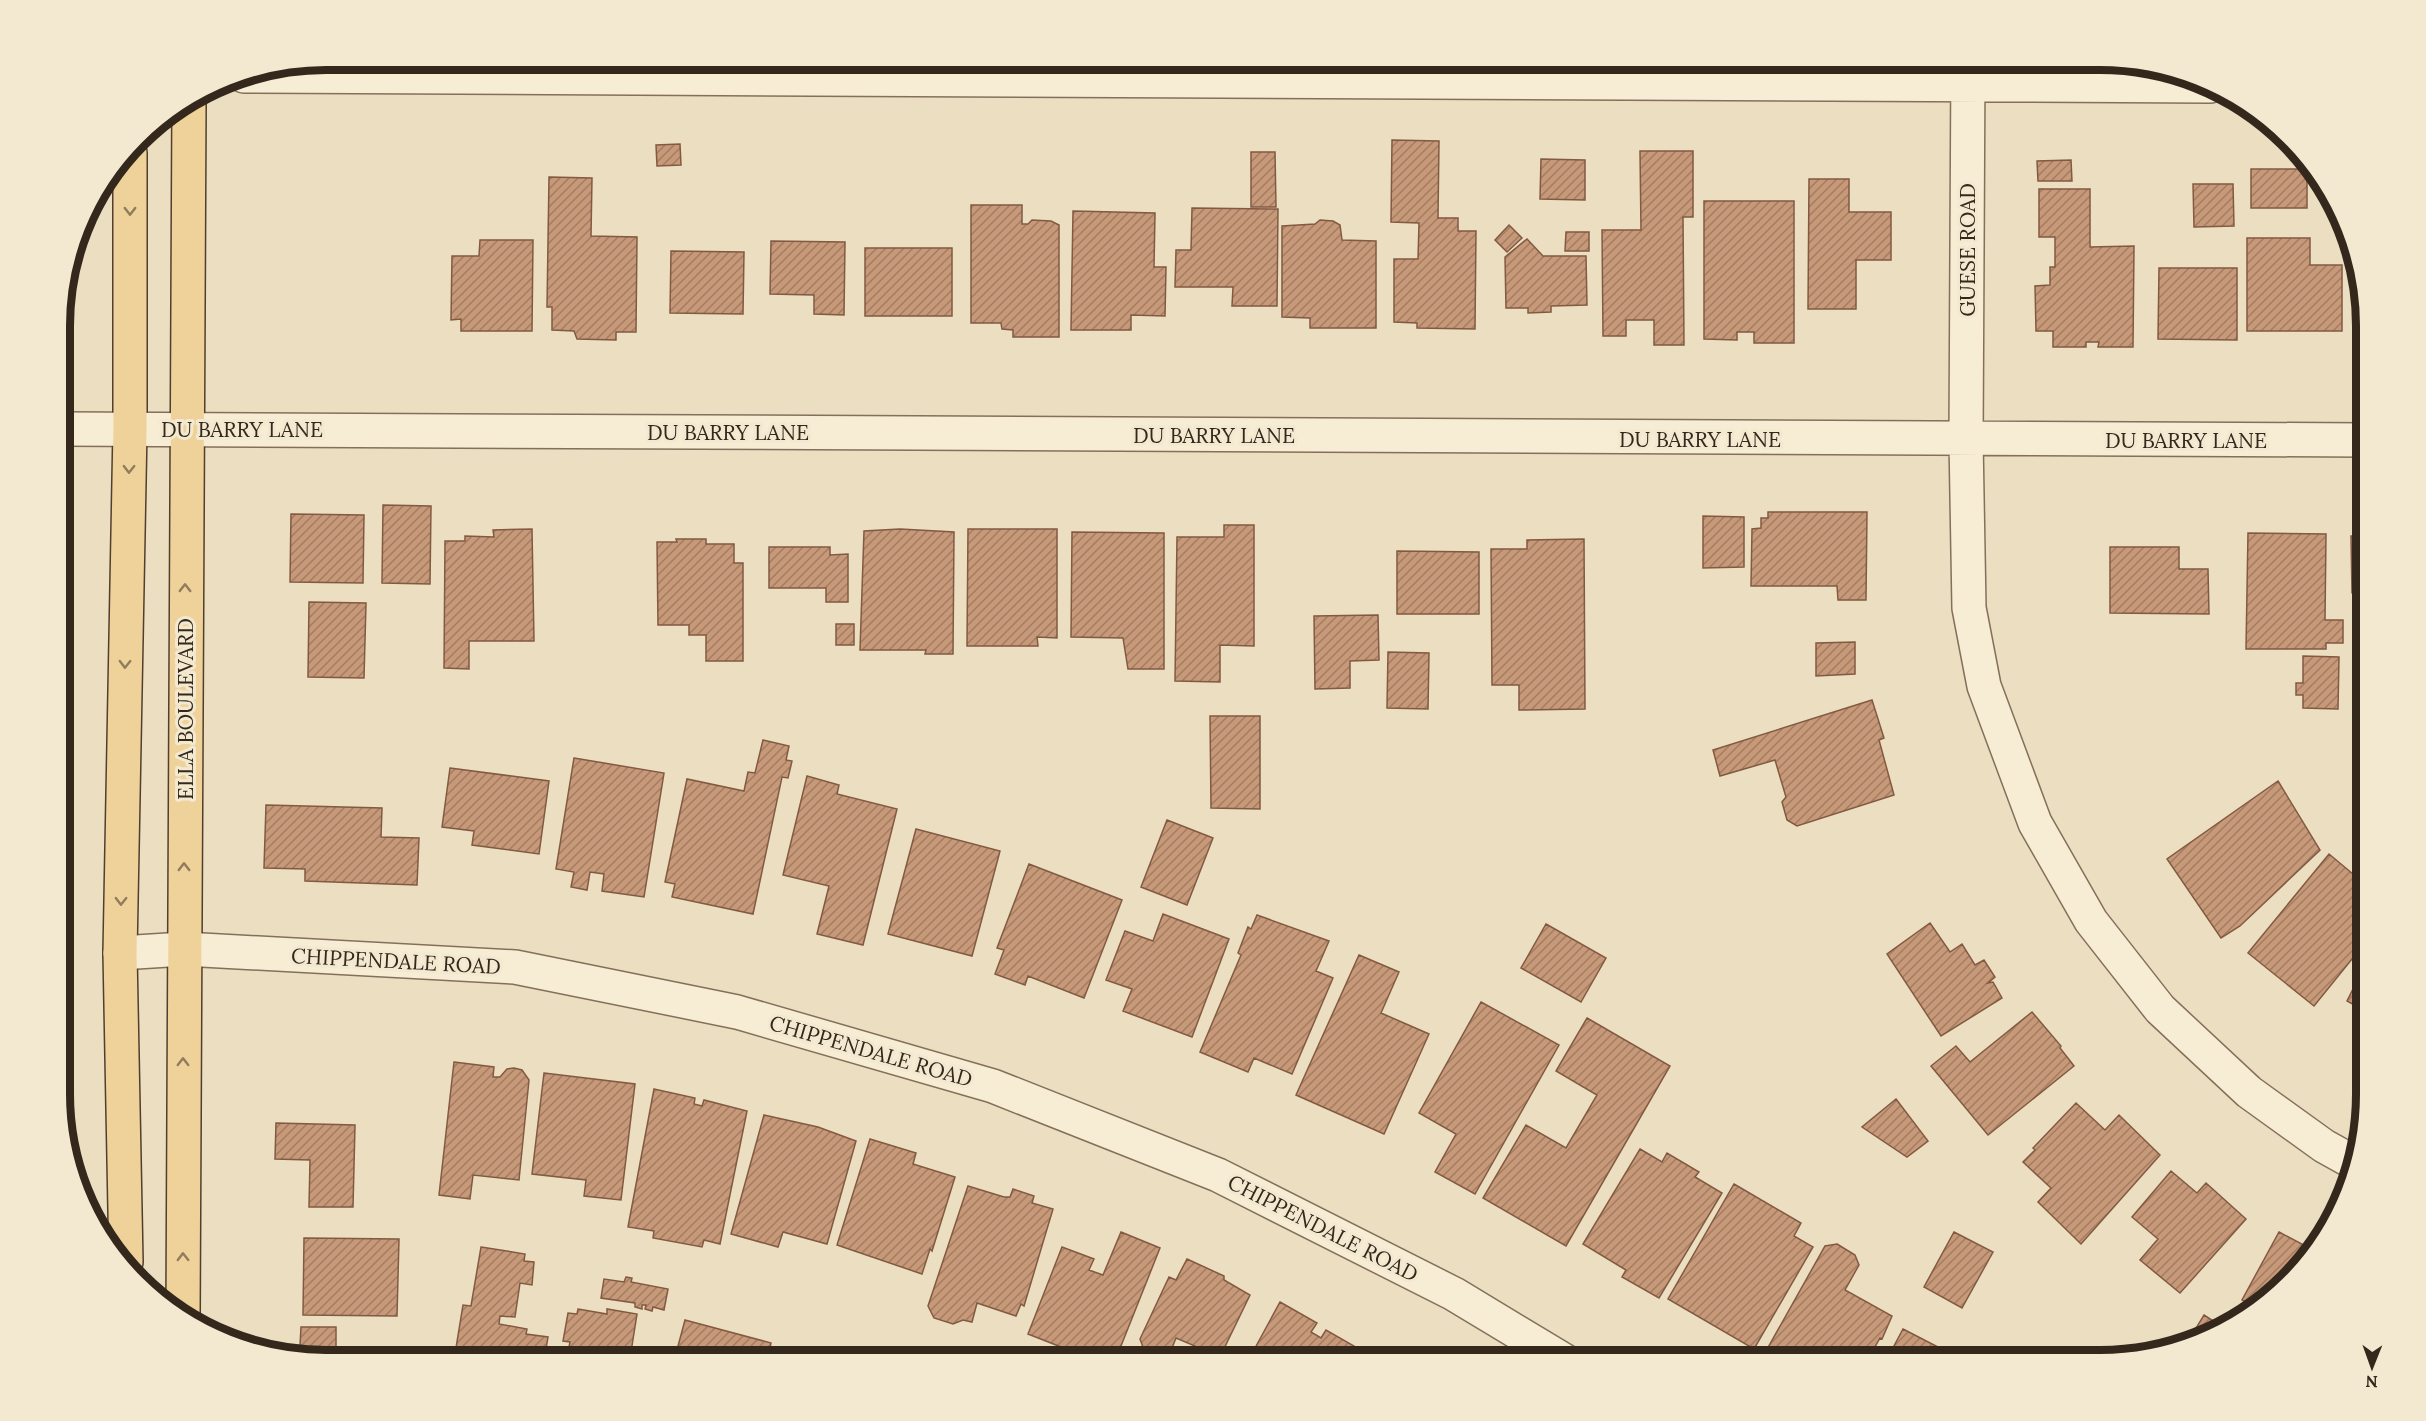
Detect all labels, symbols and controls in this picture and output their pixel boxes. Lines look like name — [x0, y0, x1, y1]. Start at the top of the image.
street label: GUESE ROAD — [1954, 183, 1981, 317]
one-way arrow — [124, 207, 136, 216]
street label: DU BARRY LANE — [161, 416, 323, 443]
street label: DU BARRY LANE — [647, 419, 809, 446]
street label: DU BARRY LANE — [1133, 422, 1295, 449]
street label: DU BARRY LANE — [1619, 426, 1781, 453]
street label: DU BARRY LANE — [2105, 427, 2267, 454]
one-way arrow — [123, 465, 136, 474]
one-way arrow — [179, 584, 191, 593]
street label: ELLA BOULEVARD — [172, 618, 199, 800]
one-way arrow — [119, 660, 132, 669]
one-way arrow — [178, 863, 190, 872]
one-way arrow — [115, 897, 127, 906]
street label: CHIPPENDALE ROAD — [290, 942, 502, 980]
street label: CHIPPENDALE ROAD — [766, 1009, 976, 1093]
one-way arrow — [177, 1058, 189, 1067]
street label: CHIPPENDALE ROAD — [1223, 1168, 1423, 1288]
one-way arrow — [176, 1253, 189, 1262]
north arrow — [2342, 1337, 2402, 1397]
text: N — [2365, 1372, 2378, 1392]

